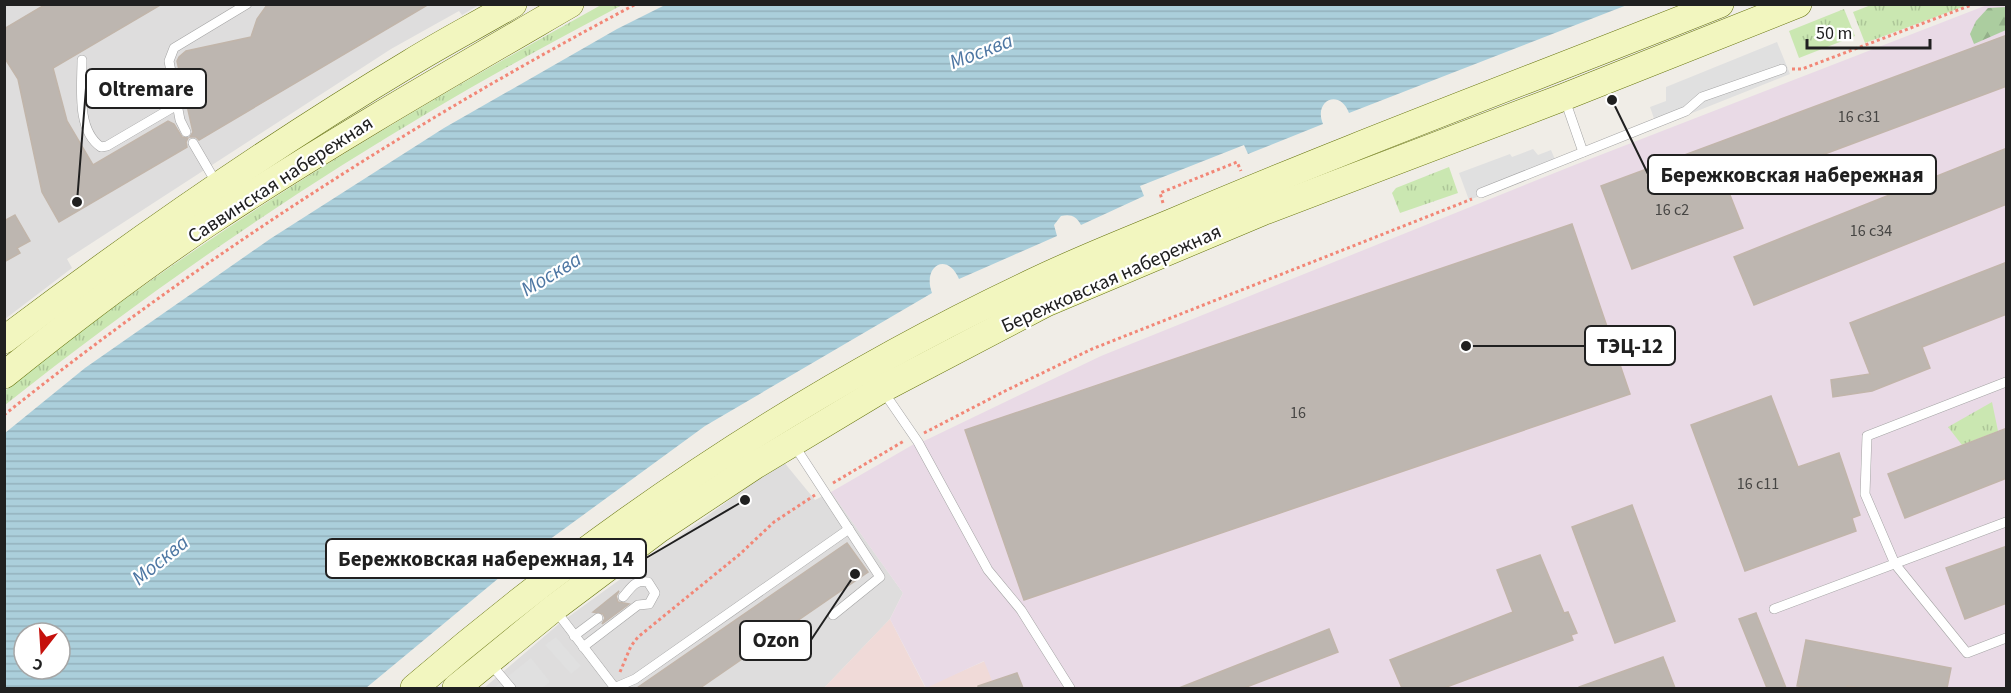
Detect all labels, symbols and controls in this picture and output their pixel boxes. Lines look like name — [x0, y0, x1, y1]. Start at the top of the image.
scale bar — [1807, 12, 1930, 50]
text: 50 m — [1816, 21, 1852, 46]
water label: Москва — [945, 25, 1017, 77]
callout: Oltremare — [86, 69, 206, 108]
text: Oltremare — [98, 74, 194, 104]
house number: 16 с31 — [1838, 106, 1880, 128]
street label: Саввинская набережная — [182, 109, 379, 250]
callout: Бережковская набережная — [1648, 155, 1936, 194]
text: Бережковская набережная — [1660, 160, 1924, 190]
house number: 16 с2 — [1655, 199, 1689, 221]
street label: Бережковская набережная — [997, 218, 1226, 340]
house number: 16 с34 — [1850, 220, 1892, 242]
water label: Москва — [515, 244, 587, 304]
callout: ТЭЦ-12 — [1585, 326, 1675, 365]
text: ТЭЦ-12 — [1597, 331, 1663, 361]
house number: 16 — [1290, 402, 1306, 424]
house number: 16 с11 — [1737, 473, 1779, 495]
water label: Москва — [125, 528, 195, 592]
callout: Бережковская набережная, 14 — [326, 539, 646, 578]
text: Бережковская набережная, 14 — [338, 544, 634, 574]
north arrow — [12, 621, 72, 681]
callout: Ozon — [740, 621, 811, 660]
text: Ozon — [752, 625, 800, 655]
text: С — [30, 653, 46, 676]

